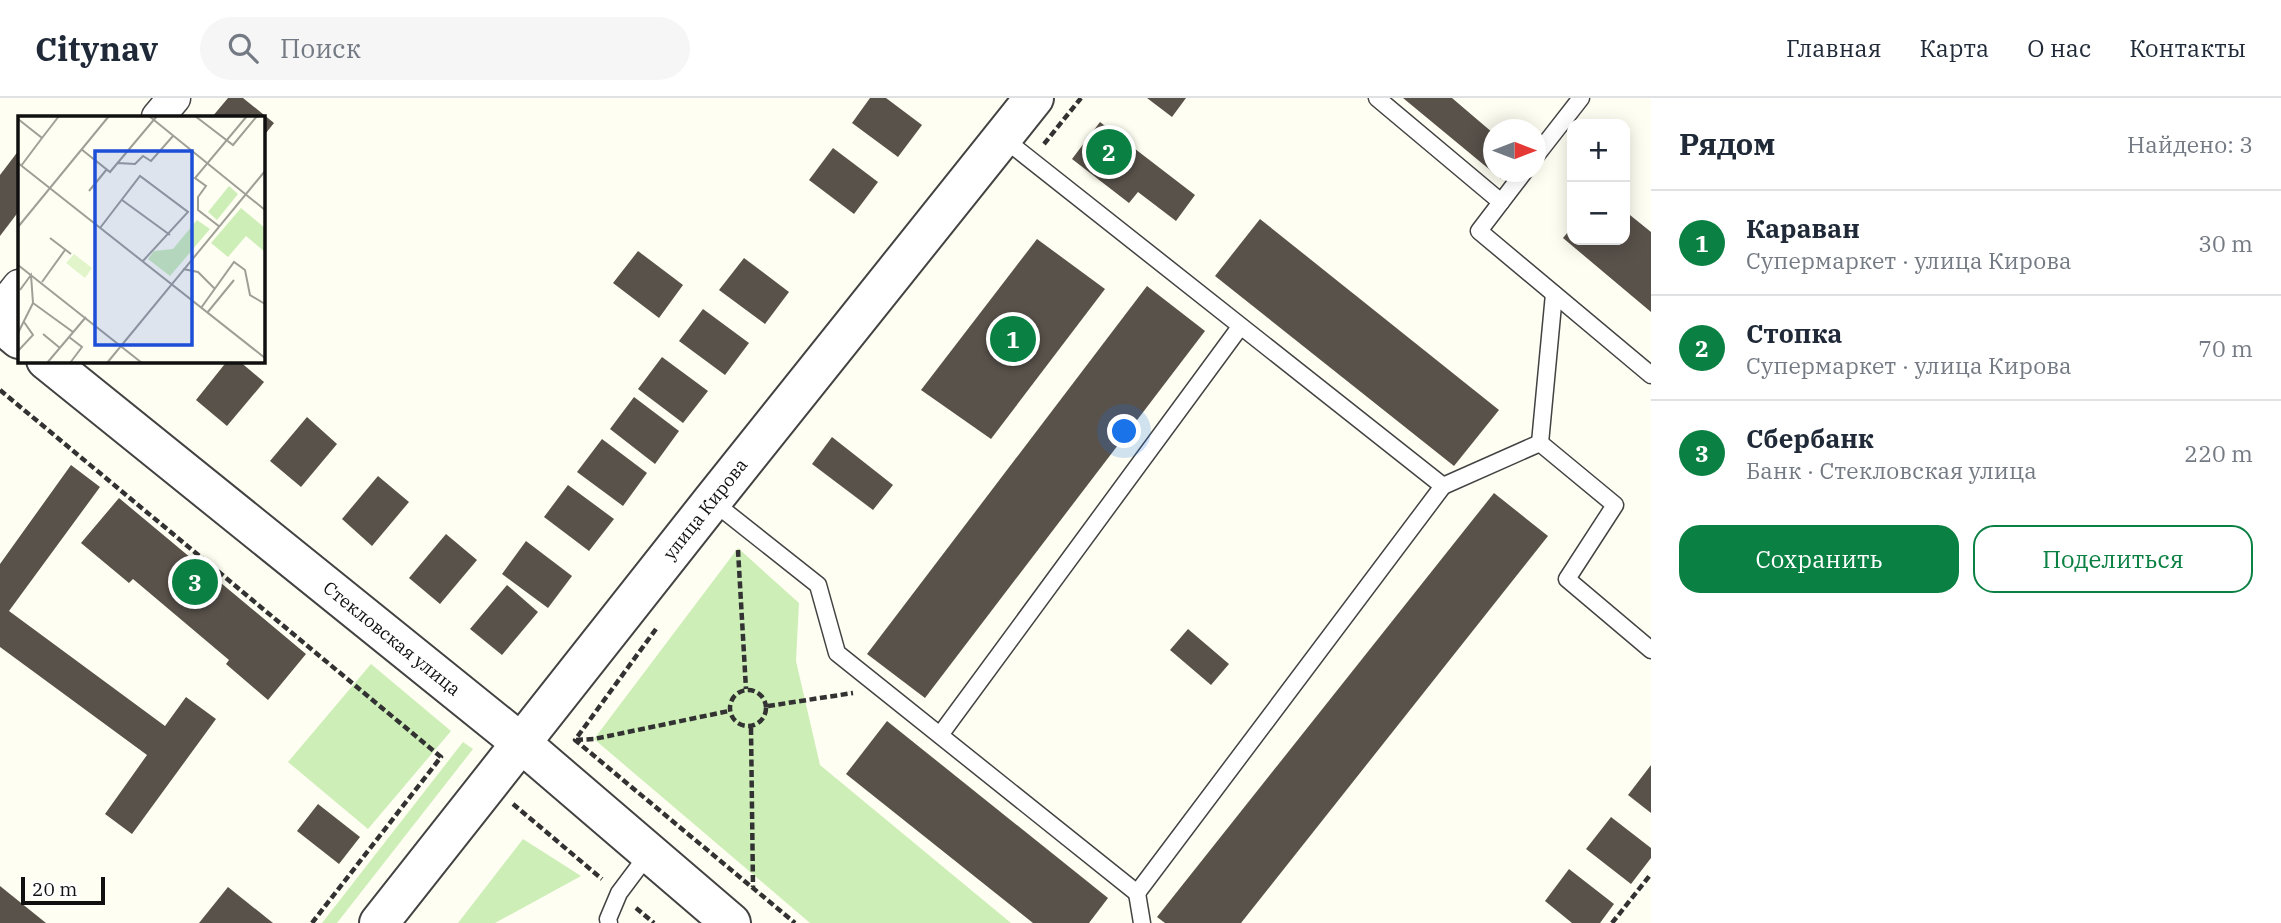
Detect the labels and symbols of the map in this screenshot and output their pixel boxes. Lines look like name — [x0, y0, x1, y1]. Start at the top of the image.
inset map — [18, 116, 264, 362]
north arrow — [1483, 119, 1546, 182]
pin: 2 — [1086, 126, 1132, 178]
pin: 1 — [990, 313, 1036, 365]
your location — [1107, 414, 1141, 448]
street label: улица Кирова — [658, 454, 753, 564]
pin: 3 — [172, 556, 218, 608]
street label: Стекловская улица — [318, 576, 466, 701]
scale bar — [21, 874, 105, 906]

